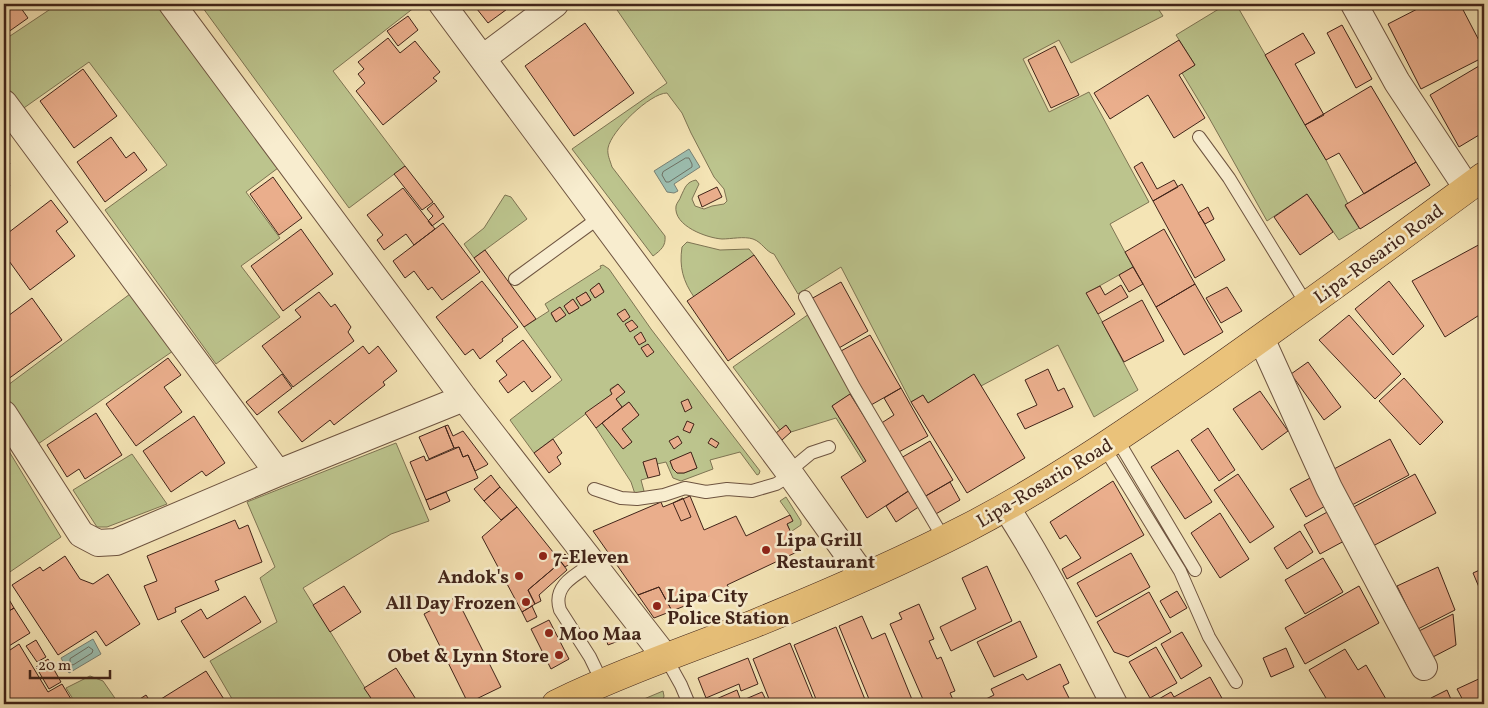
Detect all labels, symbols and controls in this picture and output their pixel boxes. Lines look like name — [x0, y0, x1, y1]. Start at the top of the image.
street label: Lipa-Rosario Road — [1309, 199, 1449, 311]
street label: Lipa-Rosario Road — [972, 433, 1118, 535]
place label: Lipa Grill Restaurant — [776, 528, 875, 576]
marker: Lipa Grill Restaurant — [760, 544, 772, 556]
place label: 7-Eleven — [553, 545, 629, 571]
marker: 7-Eleven — [537, 550, 549, 562]
place label: Andok's — [437, 565, 509, 591]
marker: Andok's — [513, 570, 525, 582]
place label: Lipa City Police Station — [667, 584, 790, 632]
place label: All Day Frozen — [386, 591, 516, 617]
marker: All Day Frozen — [520, 596, 532, 608]
marker: Lipa City Police Station — [651, 600, 663, 612]
place label: Moo Maa — [559, 622, 642, 648]
marker: Moo Maa — [543, 627, 555, 639]
place label: Obet & Lynn Store — [387, 644, 549, 670]
scale bar — [30, 648, 110, 680]
marker: Obet & Lynn Store — [553, 649, 565, 661]
text: 20 m — [38, 656, 71, 677]

